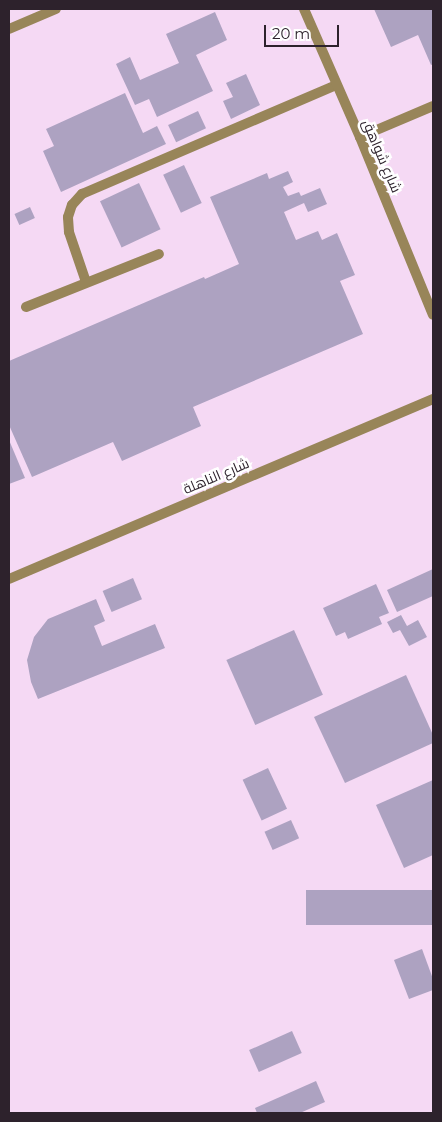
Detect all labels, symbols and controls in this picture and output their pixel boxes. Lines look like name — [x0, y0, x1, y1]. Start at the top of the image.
scale bar — [267, 15, 342, 47]
text: 20 m — [272, 24, 310, 43]
street label: شارع شواهق — [359, 117, 405, 195]
street label: شارع الناهلة — [180, 455, 252, 497]

